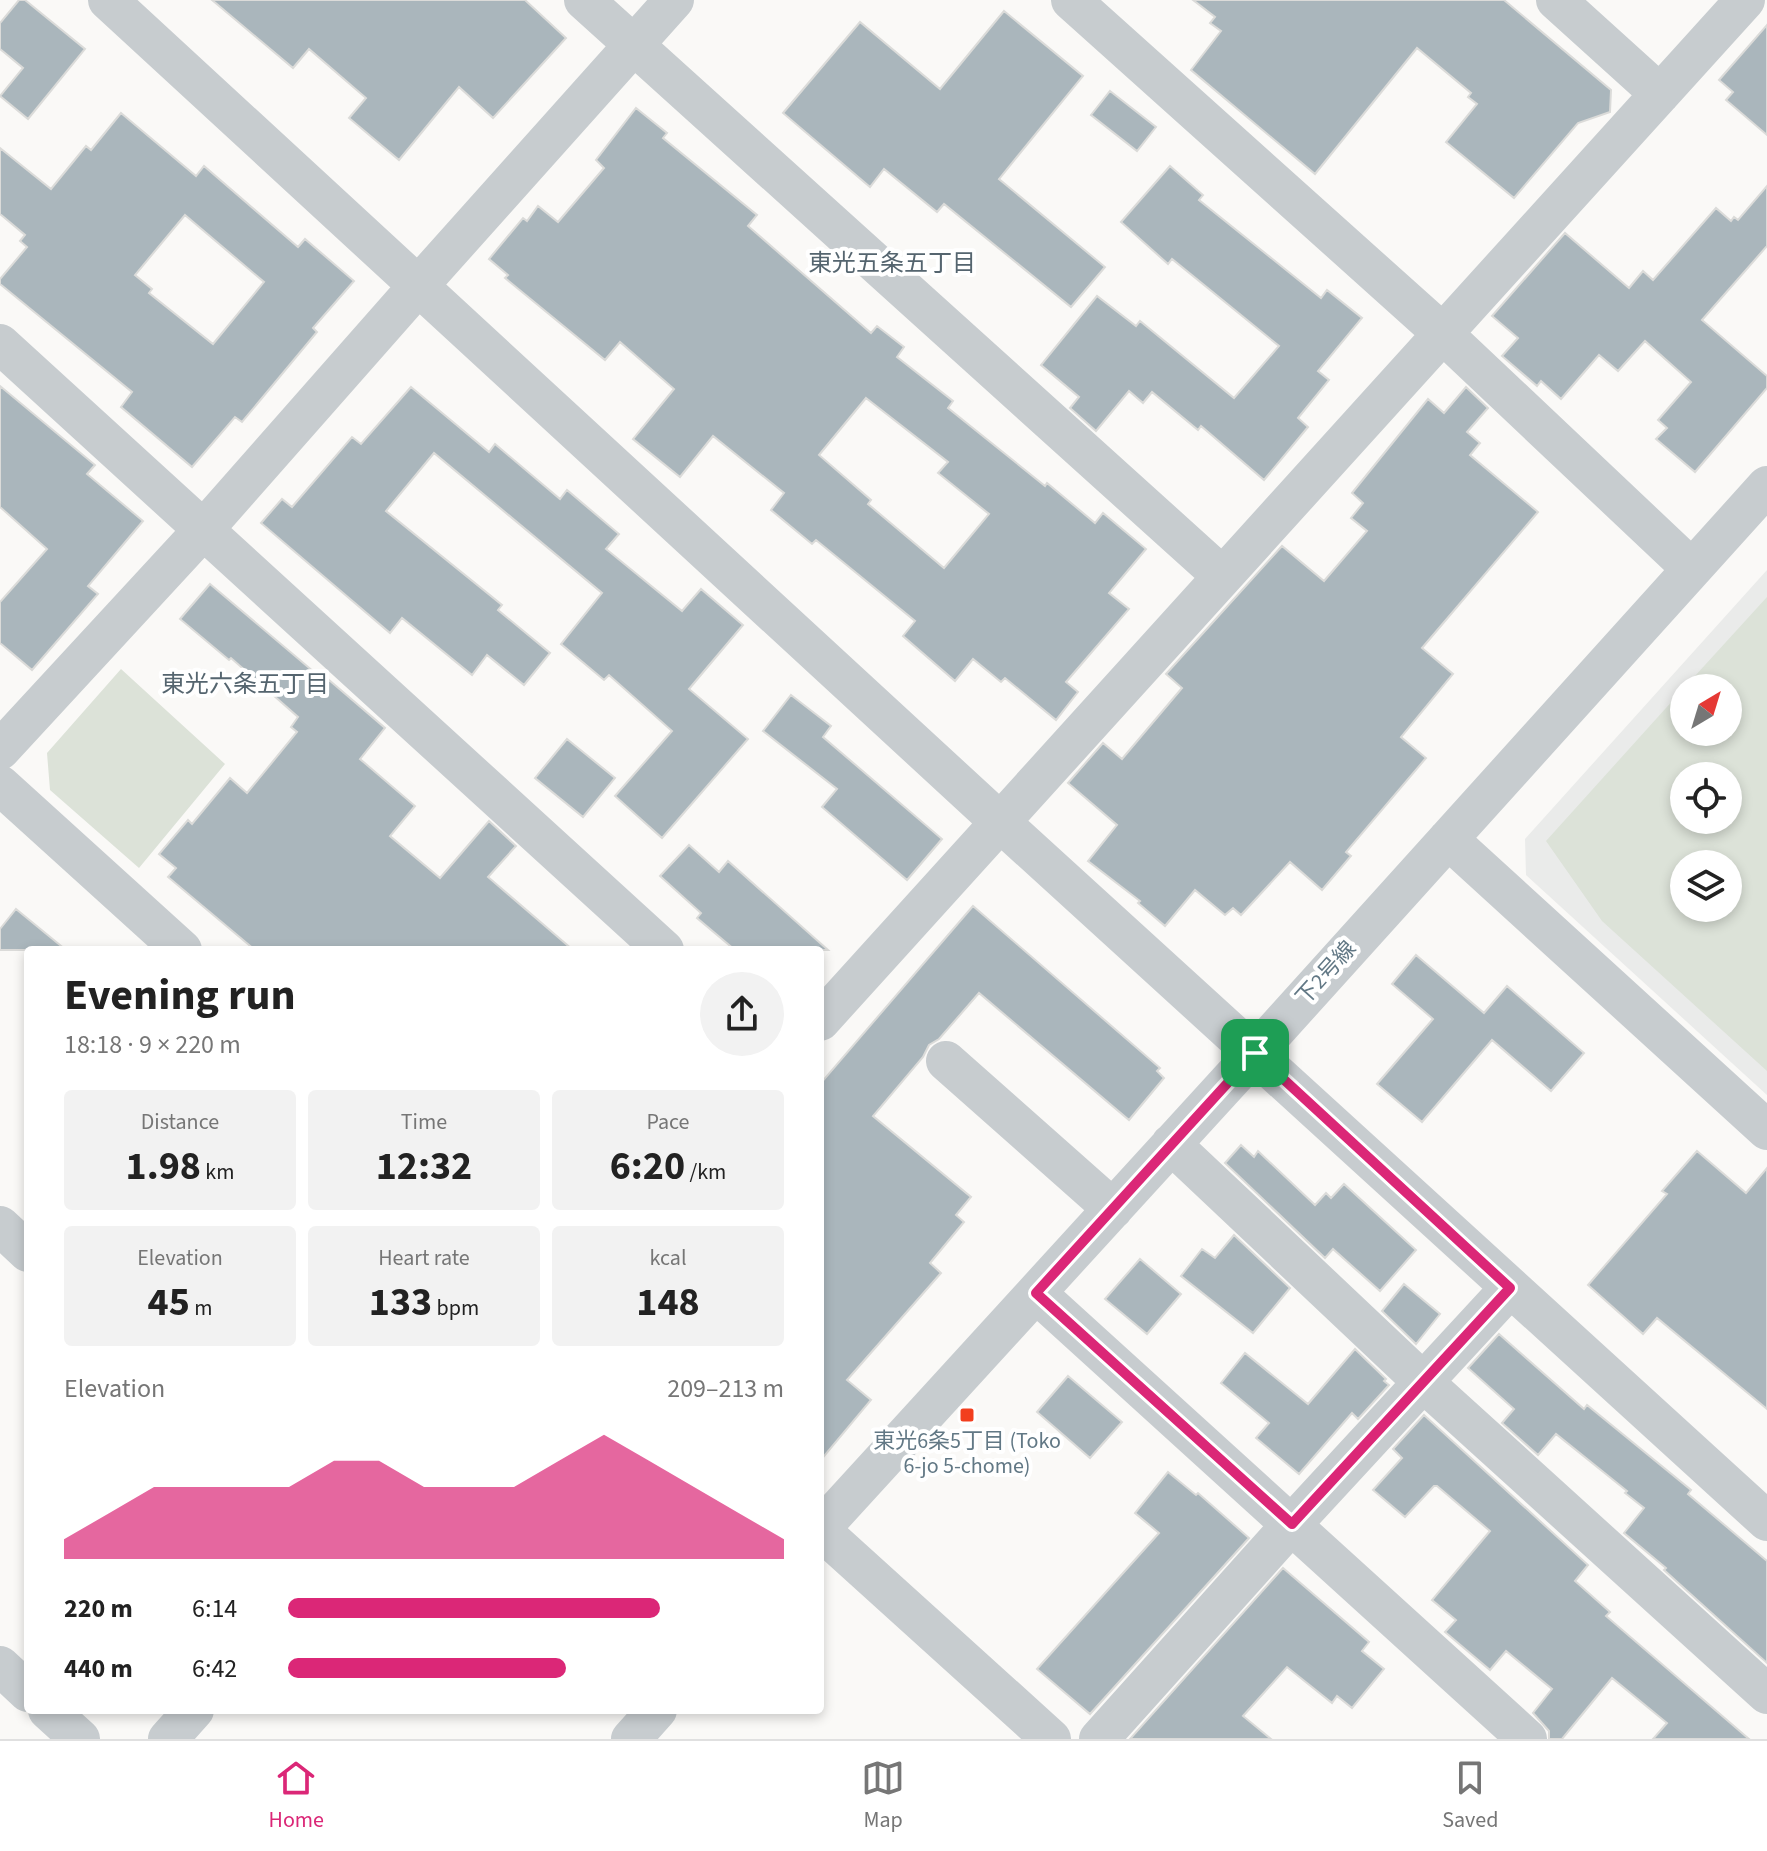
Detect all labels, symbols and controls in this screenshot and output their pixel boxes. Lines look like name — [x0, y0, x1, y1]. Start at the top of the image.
district label: 東光五条五丁目 — [808, 246, 976, 281]
district label: 東光六条五丁目 — [161, 667, 329, 702]
north arrow — [1670, 674, 1742, 746]
map controls — [1670, 674, 1742, 922]
button: locate — [1670, 762, 1742, 834]
button: layers — [1670, 850, 1742, 922]
street label: 下2号線 — [1288, 934, 1364, 1012]
text: Evening run — [64, 964, 296, 1027]
button: share — [700, 972, 784, 1056]
pin — [1221, 1019, 1289, 1087]
text: 18:18 · 9 × 220 m — [64, 1026, 241, 1063]
icon: arrive — [1233, 1031, 1277, 1075]
text: Distance — [141, 1106, 219, 1138]
text: Time — [401, 1106, 447, 1138]
text: Pace — [646, 1106, 690, 1138]
text: 1.98 — [126, 1138, 201, 1195]
text: 12:32 — [376, 1138, 472, 1195]
text: 6:20 — [610, 1138, 685, 1195]
text: km — [201, 1156, 234, 1188]
text: /km — [685, 1156, 726, 1188]
text: Elevation — [137, 1242, 223, 1274]
text: Heart rate — [378, 1242, 470, 1274]
text: kcal — [649, 1242, 687, 1274]
text: 45 — [148, 1274, 190, 1331]
text: 133 — [369, 1274, 432, 1331]
text: 148 — [636, 1274, 700, 1331]
text: m — [190, 1292, 212, 1324]
text: bpm — [432, 1292, 479, 1324]
text: Elevation — [64, 1370, 165, 1407]
text: 209–213 m — [667, 1370, 784, 1407]
marker: 東光6条5丁目 (Toko 6-jo 5-chome) — [958, 1406, 976, 1424]
place label: 東光6条5丁目 (Toko 6-jo 5-chome) — [873, 1425, 1061, 1482]
text: 220 m — [64, 1590, 133, 1627]
text: 6:14 — [192, 1590, 237, 1627]
text: 440 m — [64, 1650, 133, 1687]
text: 6:42 — [192, 1650, 237, 1687]
tab: Home — [269, 1756, 324, 1836]
tab: Map — [861, 1756, 905, 1836]
tab: Saved — [1442, 1756, 1498, 1836]

